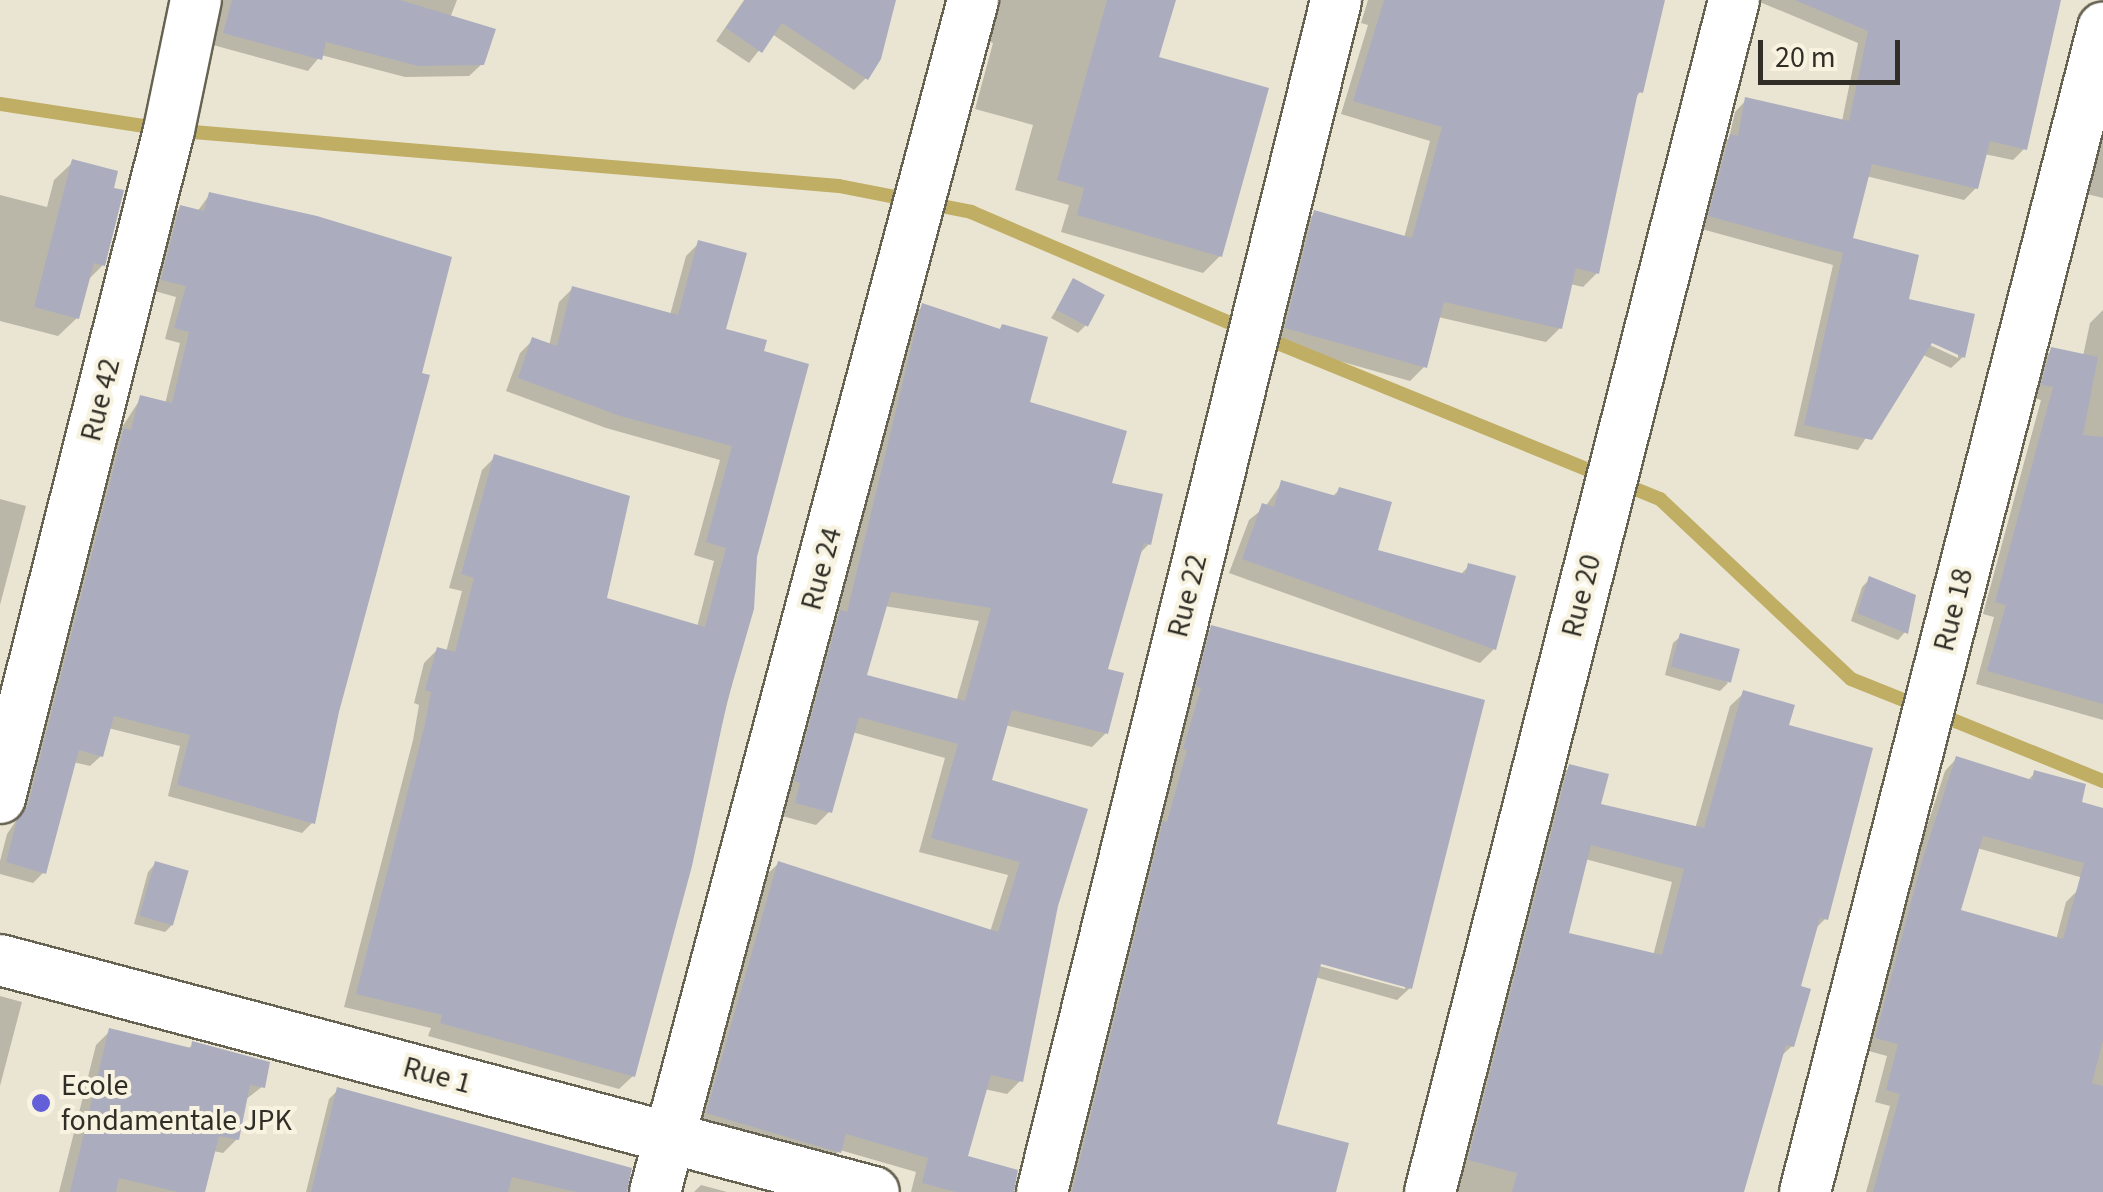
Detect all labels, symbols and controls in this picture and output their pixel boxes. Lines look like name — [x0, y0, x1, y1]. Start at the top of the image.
scale bar — [1763, 20, 1906, 82]
text: 20 m — [1775, 36, 1836, 79]
street label: Rue 42 — [73, 355, 129, 445]
street label: Rue 24 — [794, 524, 850, 614]
street label: Rue 22 — [1160, 551, 1216, 641]
street label: Rue 20 — [1554, 551, 1610, 641]
street label: Rue 18 — [1926, 565, 1982, 655]
street label: Rue 1 — [399, 1050, 475, 1102]
place label: Ecole fondamentale JPK — [61, 1068, 292, 1138]
marker: Ecole fondamentale JPK — [30, 1092, 52, 1114]

